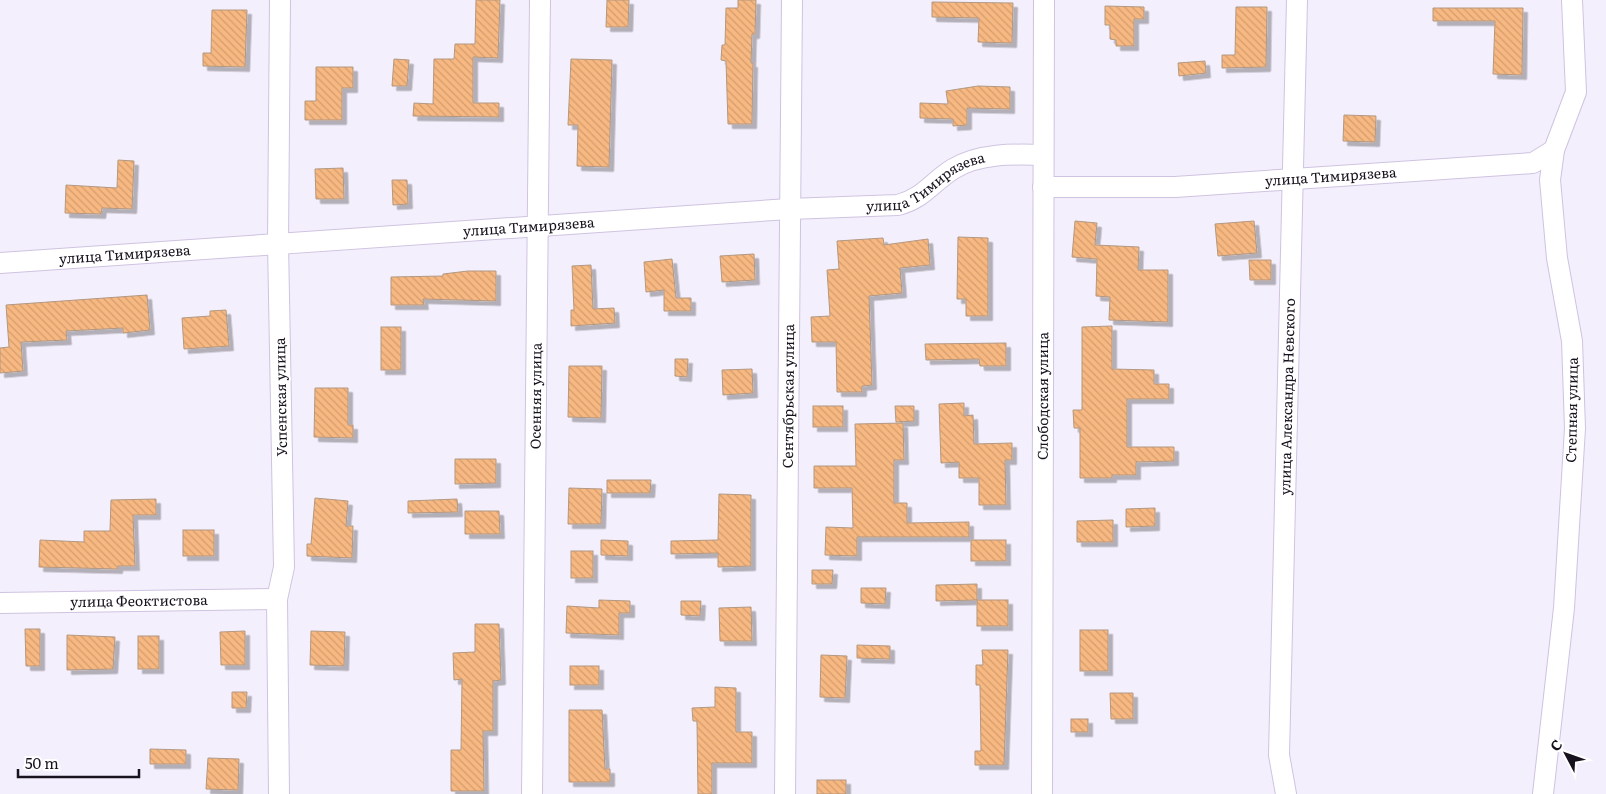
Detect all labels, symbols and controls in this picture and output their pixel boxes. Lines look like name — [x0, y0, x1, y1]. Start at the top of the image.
street label: улица Тимирязева — [866, 147, 987, 215]
street label: улица Тимирязева — [1264, 161, 1398, 190]
street label: улица Тимирязева — [462, 211, 596, 240]
street label: улица Тимирязева — [58, 239, 192, 268]
street label: улица Александра Невского — [1274, 298, 1299, 495]
street label: Сентябрьская улица — [777, 323, 798, 468]
street label: Слободская улица — [1032, 331, 1052, 460]
street label: Успенская улица — [269, 337, 291, 457]
street label: Осенняя улица — [524, 342, 546, 449]
street label: Степная улица — [1560, 357, 1582, 463]
street label: улица Феоктистова — [70, 589, 208, 611]
north arrow — [1541, 729, 1591, 779]
text: С — [1545, 734, 1566, 755]
scale bar — [18, 746, 139, 778]
text: 50 m — [25, 751, 59, 774]

